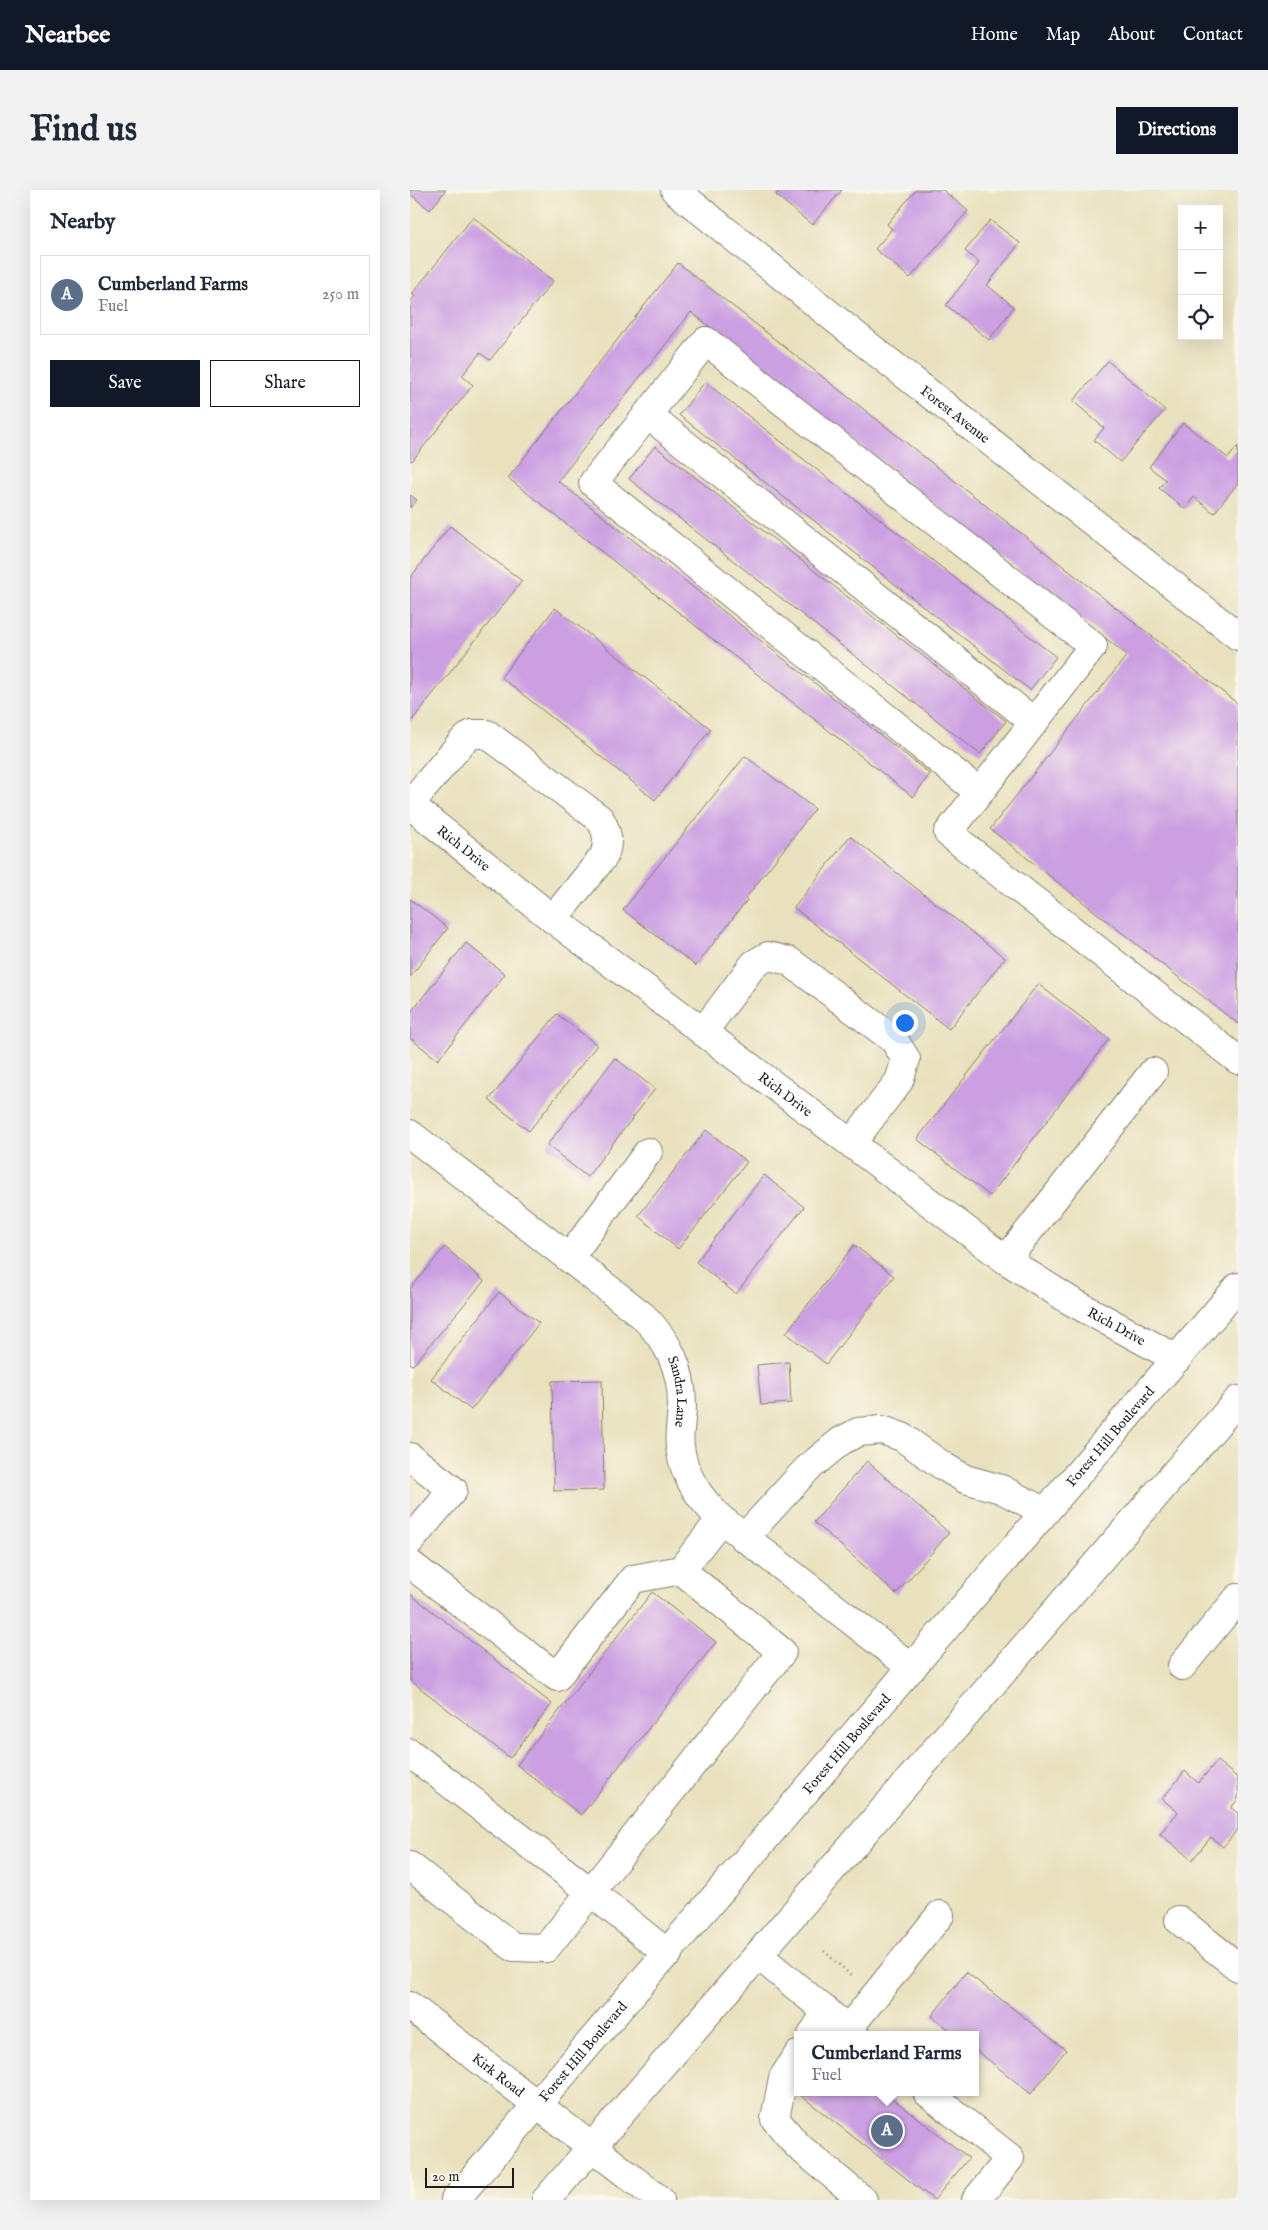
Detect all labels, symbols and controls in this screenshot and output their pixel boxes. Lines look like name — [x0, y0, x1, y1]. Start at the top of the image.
text: Nearbee — [25, 20, 110, 51]
text: Home — [971, 24, 1018, 47]
text: Map — [1046, 24, 1080, 47]
text: About — [1108, 24, 1155, 47]
text: Contact — [1183, 24, 1243, 47]
button: Directions — [1116, 107, 1238, 154]
text: Find us — [30, 108, 137, 153]
map controls — [1178, 205, 1223, 340]
button: + — [1178, 205, 1223, 250]
text: Nearby — [50, 209, 115, 236]
button: − — [1178, 250, 1223, 295]
text: Cumberland Farms — [98, 273, 248, 297]
text: A — [62, 285, 72, 305]
text: 250 m — [322, 285, 359, 305]
button: locate — [1178, 295, 1223, 340]
text: Fuel — [98, 297, 128, 317]
button: Save — [50, 360, 200, 407]
button: Share — [210, 360, 360, 407]
street label: Forest Avenue — [916, 382, 994, 448]
street label: Rich Drive — [433, 822, 494, 876]
your location — [892, 1010, 918, 1036]
street label: Rich Drive — [754, 1069, 816, 1121]
street label: Rich Drive — [1084, 1304, 1149, 1350]
street label: Sandra Lane — [663, 1353, 690, 1429]
street label: Forest Hill Boulevard — [1063, 1383, 1159, 1491]
street label: Forest Hill Boulevard — [799, 1690, 895, 1798]
street label: Forest Hill Boulevard — [535, 1998, 632, 2106]
popup — [794, 2031, 979, 2096]
text: Cumberland Farms — [811, 2042, 962, 2066]
street label: Kirk Road — [468, 2050, 528, 2102]
text: Fuel — [811, 2066, 842, 2086]
pin: A — [871, 2112, 903, 2150]
scale bar — [425, 2165, 514, 2188]
text: 20 m — [432, 2168, 459, 2186]

